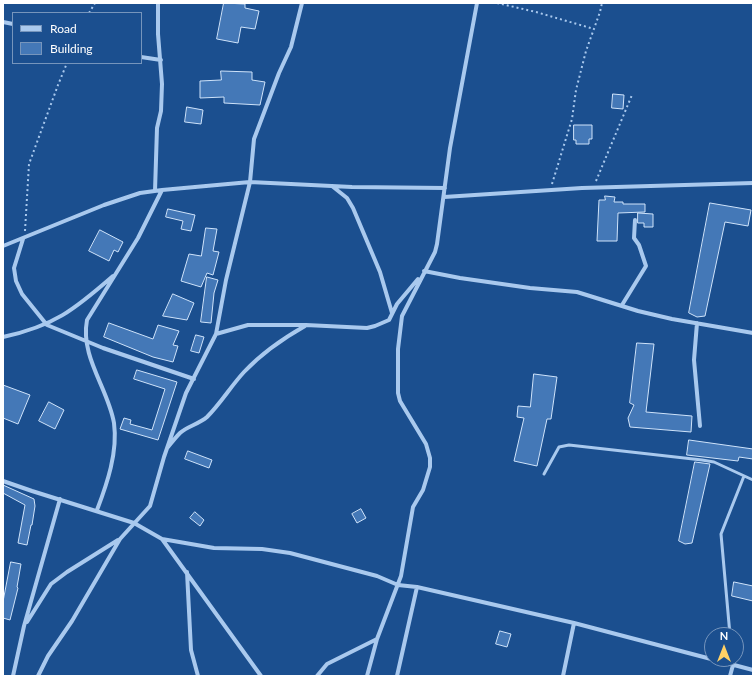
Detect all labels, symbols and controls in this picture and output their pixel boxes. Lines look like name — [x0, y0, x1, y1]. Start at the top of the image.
legend — [12, 12, 142, 64]
text: Road — [50, 21, 77, 36]
text: Building — [50, 41, 93, 56]
north arrow — [704, 627, 744, 667]
text: N — [720, 629, 728, 642]

